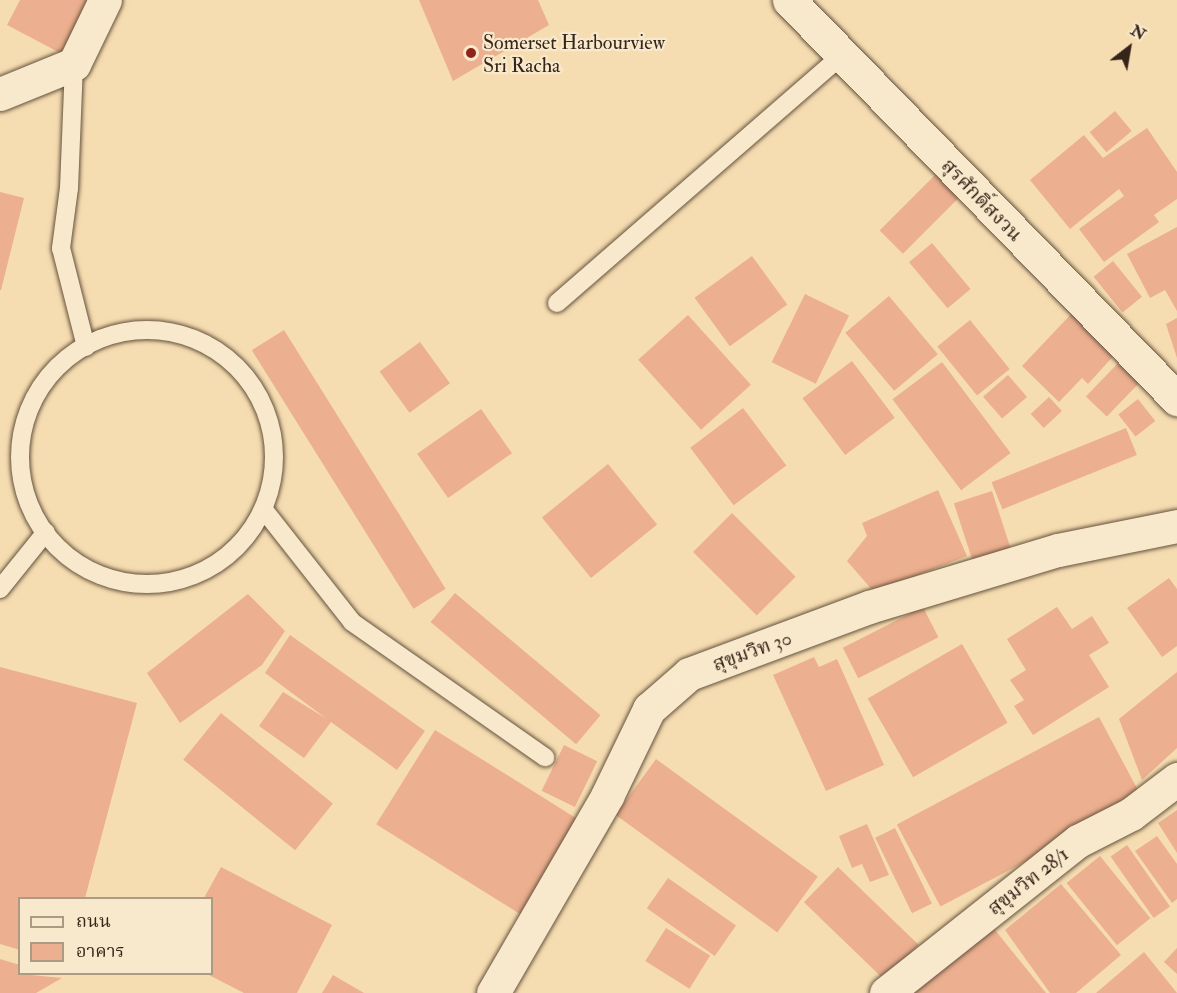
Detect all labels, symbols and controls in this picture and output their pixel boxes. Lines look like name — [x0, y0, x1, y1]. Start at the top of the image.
north arrow — [1099, 18, 1159, 78]
text: N — [1127, 20, 1150, 45]
place label: Somerset Harbourview Sri Racha — [483, 30, 665, 77]
marker: Somerset Harbourview Sri Racha — [464, 46, 478, 60]
street label: สุรศักดิ์สงวน — [937, 154, 1027, 246]
street label: สุขุมวิท 30 — [709, 626, 795, 676]
street label: สุขุมวิท 28/1 — [983, 842, 1073, 920]
legend — [18, 897, 213, 975]
text: ถนน — [76, 910, 111, 933]
text: อาคาร — [76, 940, 125, 963]

